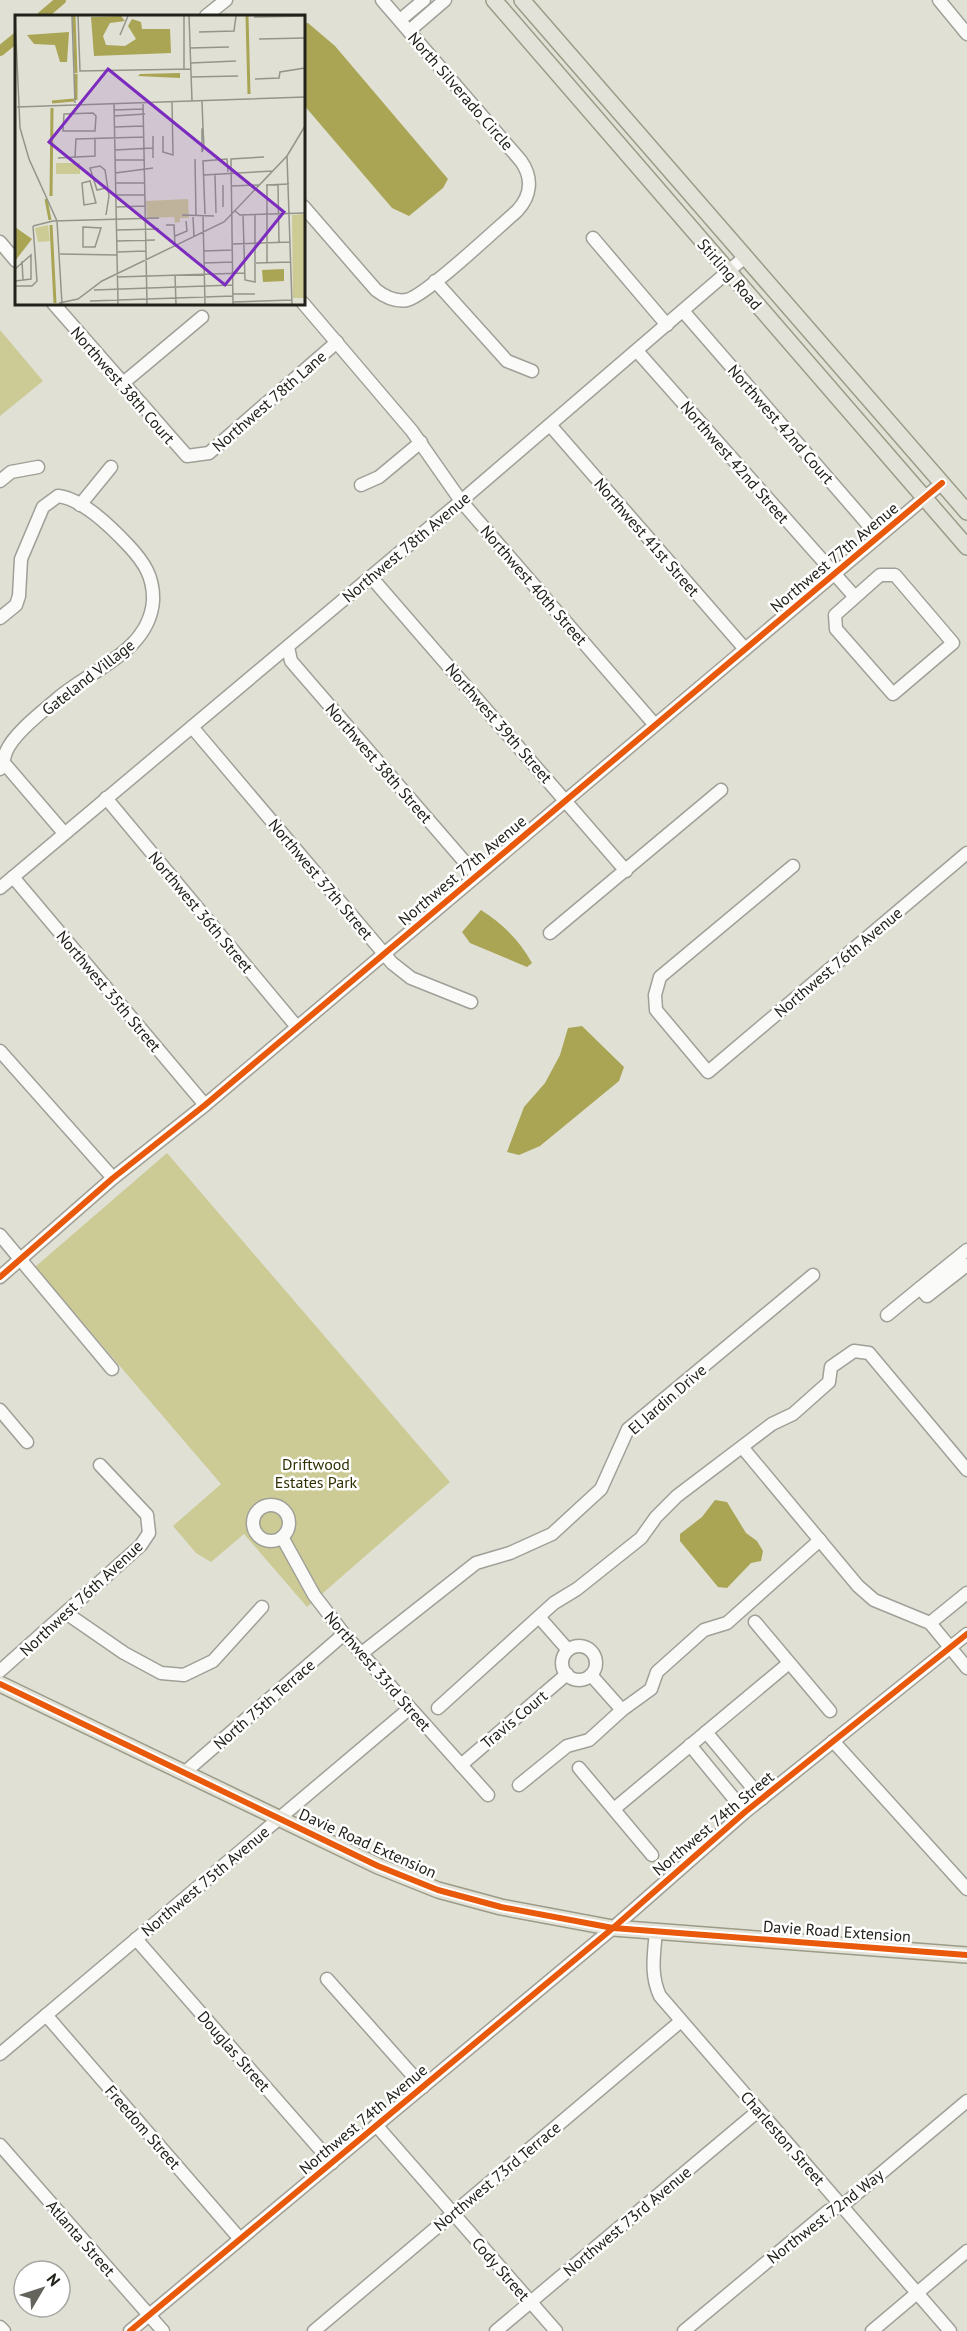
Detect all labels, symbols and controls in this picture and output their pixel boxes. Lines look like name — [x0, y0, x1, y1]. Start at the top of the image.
inset map — [15, 15, 304, 304]
street label: North Silverado Circle — [404, 28, 518, 154]
street label: Stirling Road — [694, 234, 766, 314]
street label: Northwest 38th Court — [67, 322, 180, 448]
street label: Northwest 78th Lane — [208, 346, 330, 456]
street label: Northwest 42nd Court — [724, 360, 839, 488]
street label: Northwest 42nd Street — [676, 397, 794, 528]
street label: Northwest 41st Street — [590, 474, 704, 601]
street label: Northwest 78th Avenue — [338, 488, 474, 606]
street label: Northwest 77th Avenue — [766, 498, 902, 616]
street label: Northwest 40th Street — [476, 521, 592, 649]
street label: Gateland Village — [38, 635, 138, 719]
street label: Northwest 39th Street — [441, 659, 557, 787]
street label: Northwest 38th Street — [321, 699, 437, 827]
street label: Northwest 77th Avenue — [394, 811, 530, 929]
street label: Northwest 37th Street — [265, 814, 378, 944]
street label: Northwest 36th Street — [144, 847, 258, 977]
street label: Northwest 76th Avenue — [770, 903, 906, 1021]
street label: Northwest 35th Street — [52, 926, 166, 1056]
street label: El Jardin Drive — [624, 1360, 710, 1438]
park label: Driftwood Estates Park — [275, 1454, 358, 1492]
street label: Northwest 76th Avenue — [15, 1536, 147, 1660]
street label: Northwest 33rd Street — [321, 1607, 436, 1735]
street label: North 75th Terrace — [209, 1655, 319, 1753]
street label: Travis Court — [477, 1685, 552, 1753]
street label: Northwest 74th Street — [648, 1766, 778, 1880]
street label: Davie Road Extension — [296, 1804, 440, 1882]
street label: Northwest 75th Avenue — [137, 1822, 273, 1940]
street label: Davie Road Extension — [762, 1916, 912, 1946]
street label: Douglas Street — [193, 2006, 275, 2096]
street label: Northwest 74th Avenue — [295, 2060, 431, 2178]
street label: Freedom Street — [101, 2081, 185, 2174]
street label: Charleston Street — [737, 2087, 830, 2190]
street label: Northwest 73rd Terrace — [429, 2117, 565, 2235]
street label: Northwest 73rd Avenue — [559, 2162, 695, 2280]
street label: Northwest 72nd Way — [763, 2164, 888, 2268]
street label: Atlanta Street — [42, 2196, 120, 2281]
street label: Cody Street — [468, 2233, 534, 2305]
north arrow — [12, 2259, 72, 2319]
text: N — [43, 2269, 65, 2290]

